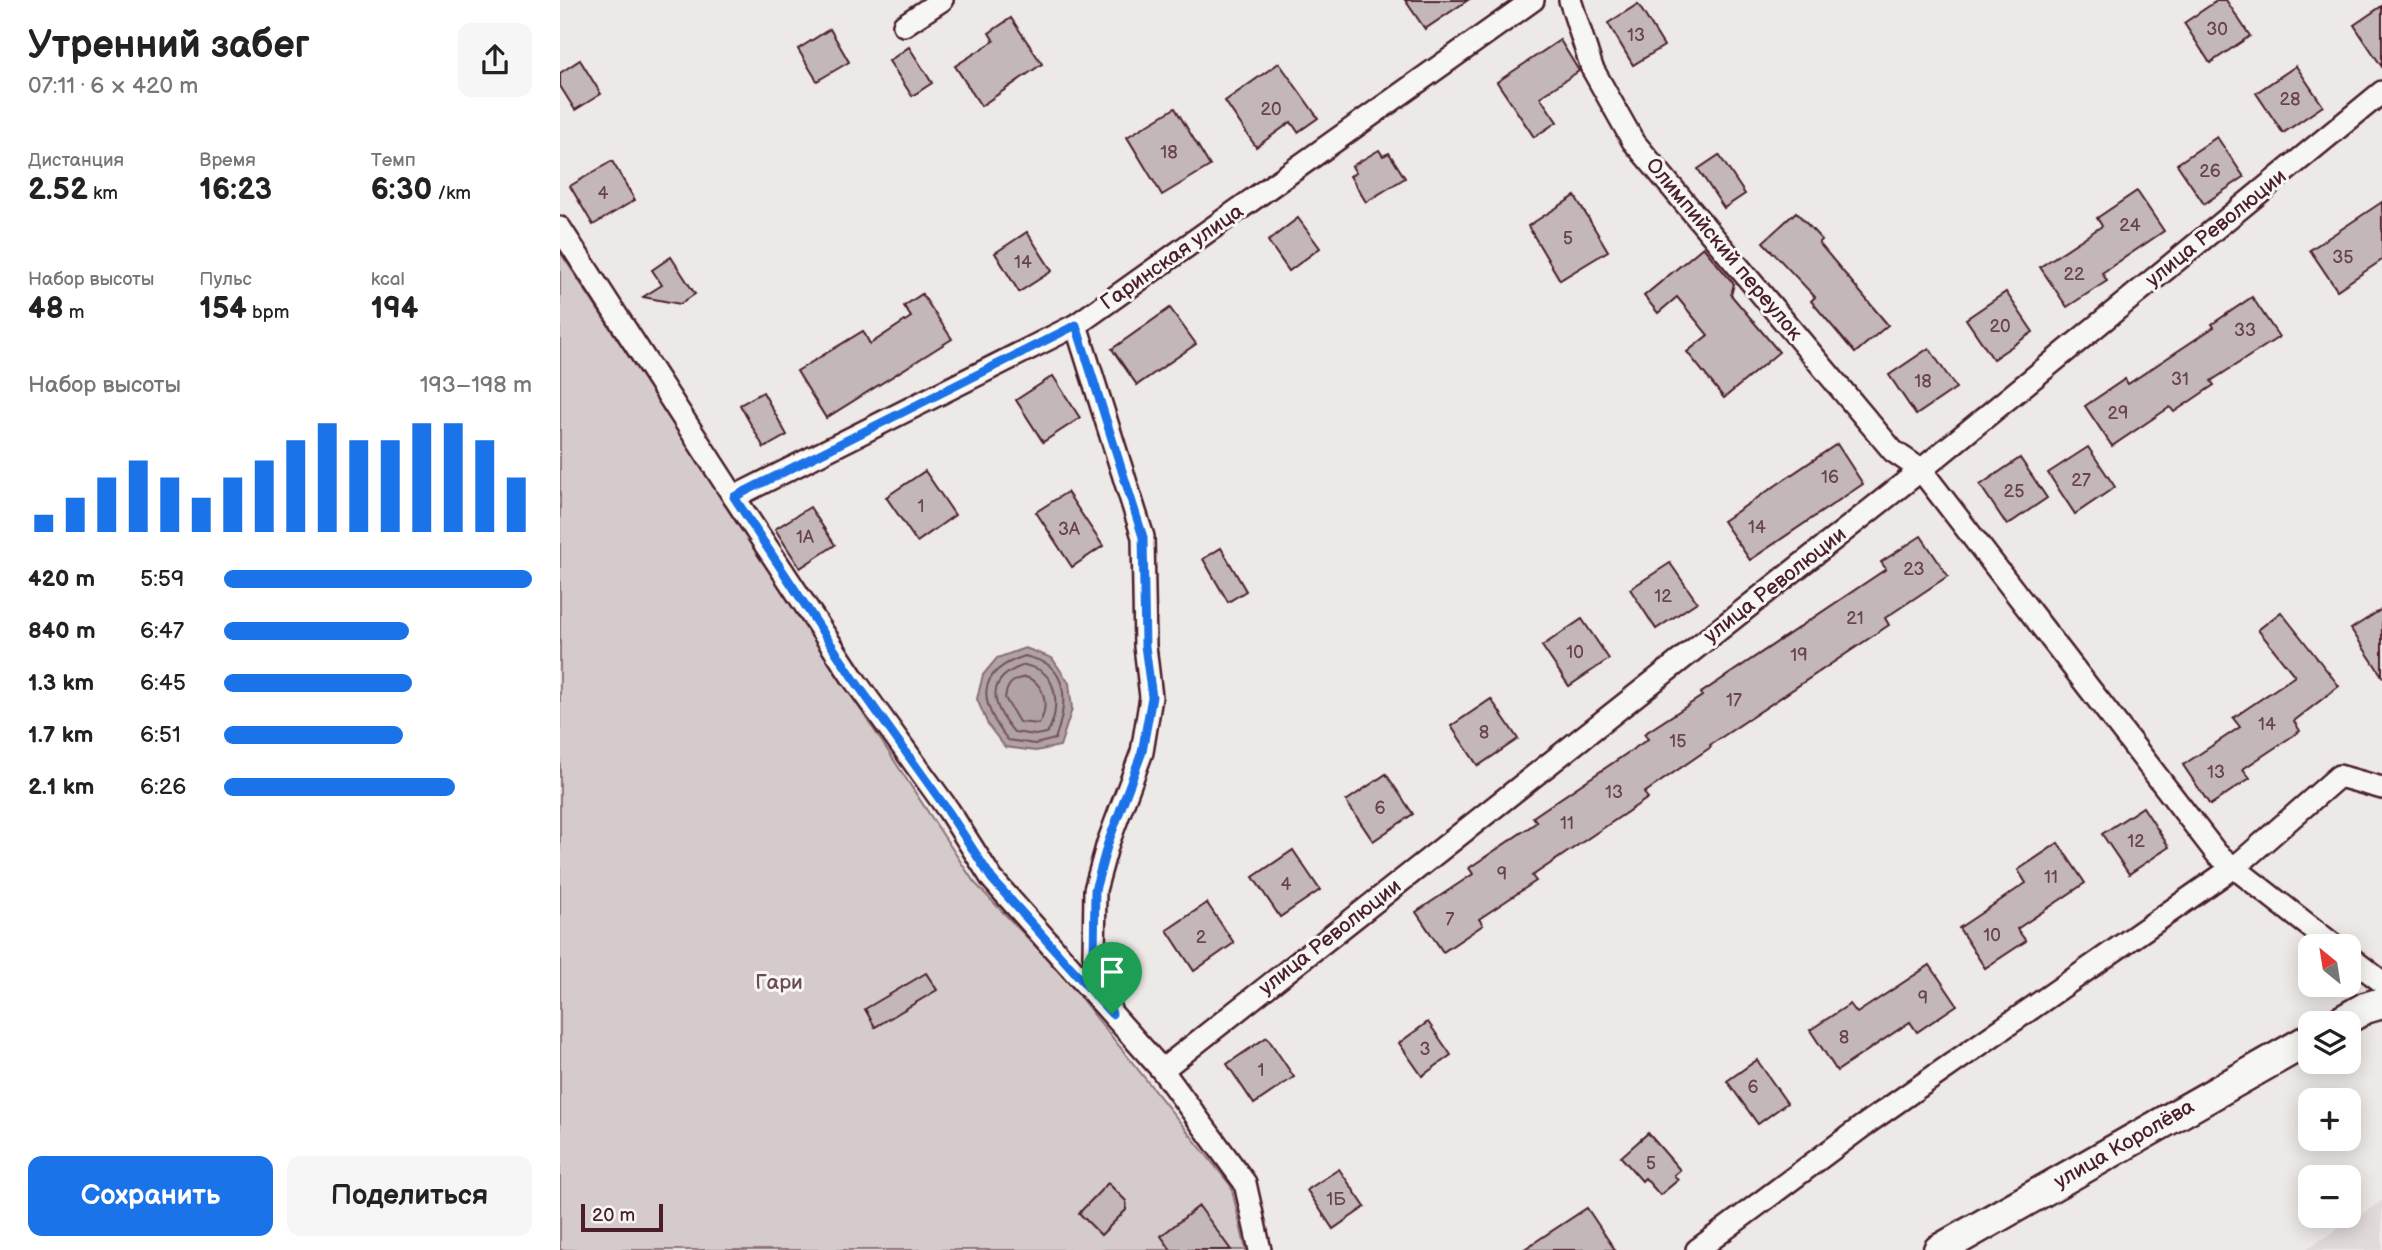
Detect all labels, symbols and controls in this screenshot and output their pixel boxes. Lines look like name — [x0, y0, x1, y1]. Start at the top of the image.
house number: 30 — [2206, 19, 2228, 40]
text: Утренний забег — [28, 23, 310, 68]
button: share — [458, 23, 532, 97]
house number: 13 — [1627, 25, 1645, 46]
text: 07:11 · 6 × 420 m — [28, 72, 198, 100]
house number: 28 — [2279, 89, 2301, 110]
house number: 20 — [1260, 99, 1282, 120]
house number: 18 — [1160, 142, 1178, 163]
text: Дистанция — [28, 149, 124, 172]
text: Время — [199, 149, 256, 172]
text: Темп — [371, 149, 416, 172]
street label: Олимпийский переулок — [1640, 153, 1808, 345]
house number: 26 — [2199, 161, 2221, 182]
street label: улица Революции — [2141, 164, 2291, 292]
text: 2.52 — [28, 172, 88, 208]
text: 16:23 — [199, 172, 272, 208]
text: 6:30 — [371, 172, 432, 208]
text: km — [88, 182, 118, 205]
text: /km — [432, 182, 471, 205]
house number: 4 — [598, 183, 609, 204]
street label: Гаринская улица — [1096, 198, 1249, 316]
house number: 24 — [2119, 215, 2141, 236]
house number: 5 — [1563, 228, 1573, 249]
house number: 35 — [2332, 247, 2354, 268]
house number: 14 — [1014, 252, 1032, 273]
house number: 22 — [2063, 264, 2085, 285]
text: Набор высоты — [28, 268, 154, 291]
text: Пульс — [199, 268, 252, 291]
text: kcal — [371, 268, 405, 291]
text: 48 — [28, 291, 64, 327]
text: 154 — [199, 291, 247, 327]
text: 194 — [371, 291, 419, 327]
text: m — [64, 301, 85, 324]
text: bpm — [247, 301, 290, 324]
house number: 20 — [1989, 316, 2011, 337]
house number: 33 — [2234, 320, 2256, 341]
house number: 31 — [2171, 369, 2189, 390]
text: Набор высоты — [28, 371, 181, 399]
text: 193–198 m — [420, 371, 532, 399]
house number: 18 — [1914, 371, 1932, 392]
house number: 29 — [2107, 403, 2129, 424]
house number: 16 — [1821, 467, 1839, 488]
house number: 27 — [2071, 470, 2091, 491]
house number: 25 — [2004, 481, 2024, 502]
house number: 1 — [918, 496, 924, 517]
house number: 14 — [1748, 517, 1766, 538]
house number: 3А — [1058, 519, 1080, 540]
street label: улица Революции — [1699, 522, 1851, 648]
house number: 1А — [796, 527, 814, 548]
house number: 23 — [1903, 559, 1925, 580]
text: 420 m — [28, 565, 95, 593]
text: 5:59 — [140, 565, 184, 593]
house number: 12 — [1654, 586, 1672, 607]
house number: 21 — [1846, 608, 1864, 629]
text: 840 m — [28, 617, 96, 645]
text: 6:47 — [140, 617, 184, 645]
house number: 10 — [1566, 642, 1584, 663]
house number: 19 — [1790, 645, 1808, 666]
text: 1.3 km — [28, 669, 94, 697]
text: 6:45 — [140, 669, 186, 697]
house number: 17 — [1726, 690, 1742, 711]
house number: 14 — [2258, 714, 2276, 735]
text: 1.7 km — [28, 721, 93, 749]
text: 6:51 — [140, 721, 181, 749]
house number: 8 — [1479, 722, 1489, 743]
house number: 15 — [1669, 731, 1687, 752]
house number: 13 — [2207, 762, 2225, 783]
text: 2.1 km — [28, 773, 94, 801]
text: 6:26 — [140, 773, 186, 801]
house number: 13 — [1605, 782, 1623, 803]
house number: 6 — [1375, 798, 1386, 819]
house number: 11 — [1560, 813, 1574, 834]
house number: 12 — [2127, 831, 2145, 852]
house number: 9 — [1497, 864, 1507, 885]
house number: 11 — [2044, 867, 2058, 888]
street label: улица Революции — [1254, 874, 1406, 1000]
house number: 4 — [1281, 874, 1292, 895]
house number: 7 — [1446, 909, 1455, 930]
house number: 10 — [1983, 925, 2001, 946]
house number: 2 — [1196, 927, 1207, 948]
north arrow — [2298, 934, 2361, 998]
map controls — [2298, 934, 2361, 1228]
pin — [1082, 942, 1142, 1014]
icon: arrive — [1093, 953, 1131, 991]
park label: Гари — [755, 970, 803, 995]
house number: 9 — [1918, 988, 1928, 1009]
button: layers — [2298, 1011, 2361, 1074]
house number: 8 — [1839, 1027, 1849, 1048]
house number: 3 — [1419, 1039, 1431, 1060]
house number: 1 — [1258, 1060, 1264, 1081]
house number: 6 — [1748, 1077, 1759, 1098]
button: + — [2298, 1088, 2361, 1151]
street label: улица Королёва — [2049, 1093, 2199, 1194]
house number: 5 — [1646, 1153, 1656, 1174]
button: Сохранить — [28, 1156, 273, 1236]
button: Поделиться — [287, 1156, 532, 1236]
button: − — [2298, 1165, 2361, 1228]
house number: 1Б — [1326, 1189, 1346, 1210]
scale bar — [581, 1201, 663, 1233]
text: 20 m — [592, 1204, 635, 1227]

